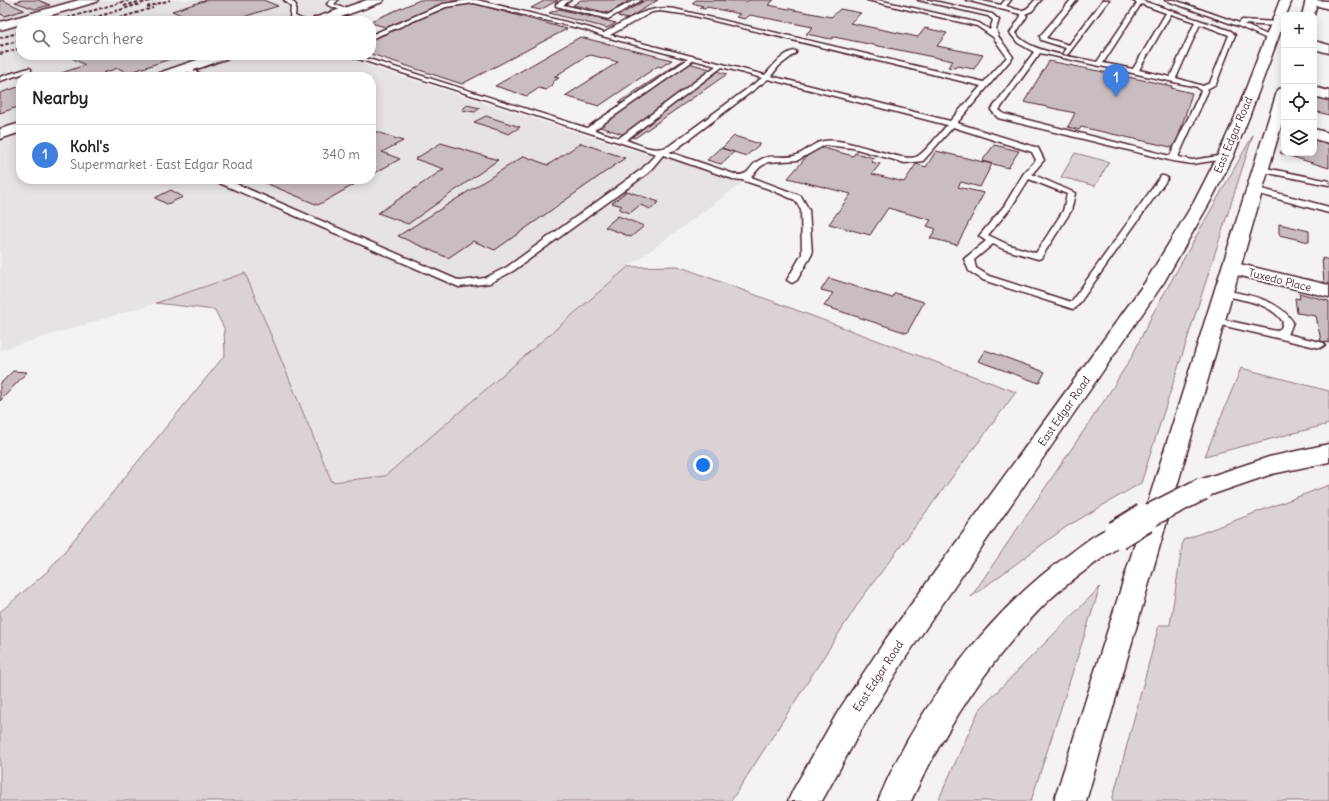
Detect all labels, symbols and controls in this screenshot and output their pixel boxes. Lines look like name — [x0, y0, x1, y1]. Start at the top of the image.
map controls — [1281, 12, 1317, 156]
button: + — [1281, 12, 1317, 48]
search box — [16, 16, 376, 60]
icon: search — [30, 27, 52, 49]
text: Search here — [62, 29, 143, 48]
button: − — [1281, 48, 1317, 84]
pin: 1 — [1103, 64, 1129, 97]
button: locate — [1281, 84, 1317, 120]
text: Nearby — [32, 87, 88, 109]
street label: East Edgar Road — [1211, 94, 1256, 175]
button: layers — [1281, 120, 1317, 156]
text: Kohl's — [70, 137, 109, 156]
text: 1 — [42, 146, 48, 163]
text: 340 m — [322, 146, 360, 163]
text: Supermarket · East Edgar Road — [70, 156, 253, 173]
street label: Tuxedo Place — [1247, 265, 1313, 295]
street label: East Edgar Road — [1035, 373, 1094, 449]
your location — [693, 455, 713, 475]
street label: East Edgar Road — [850, 637, 906, 714]

